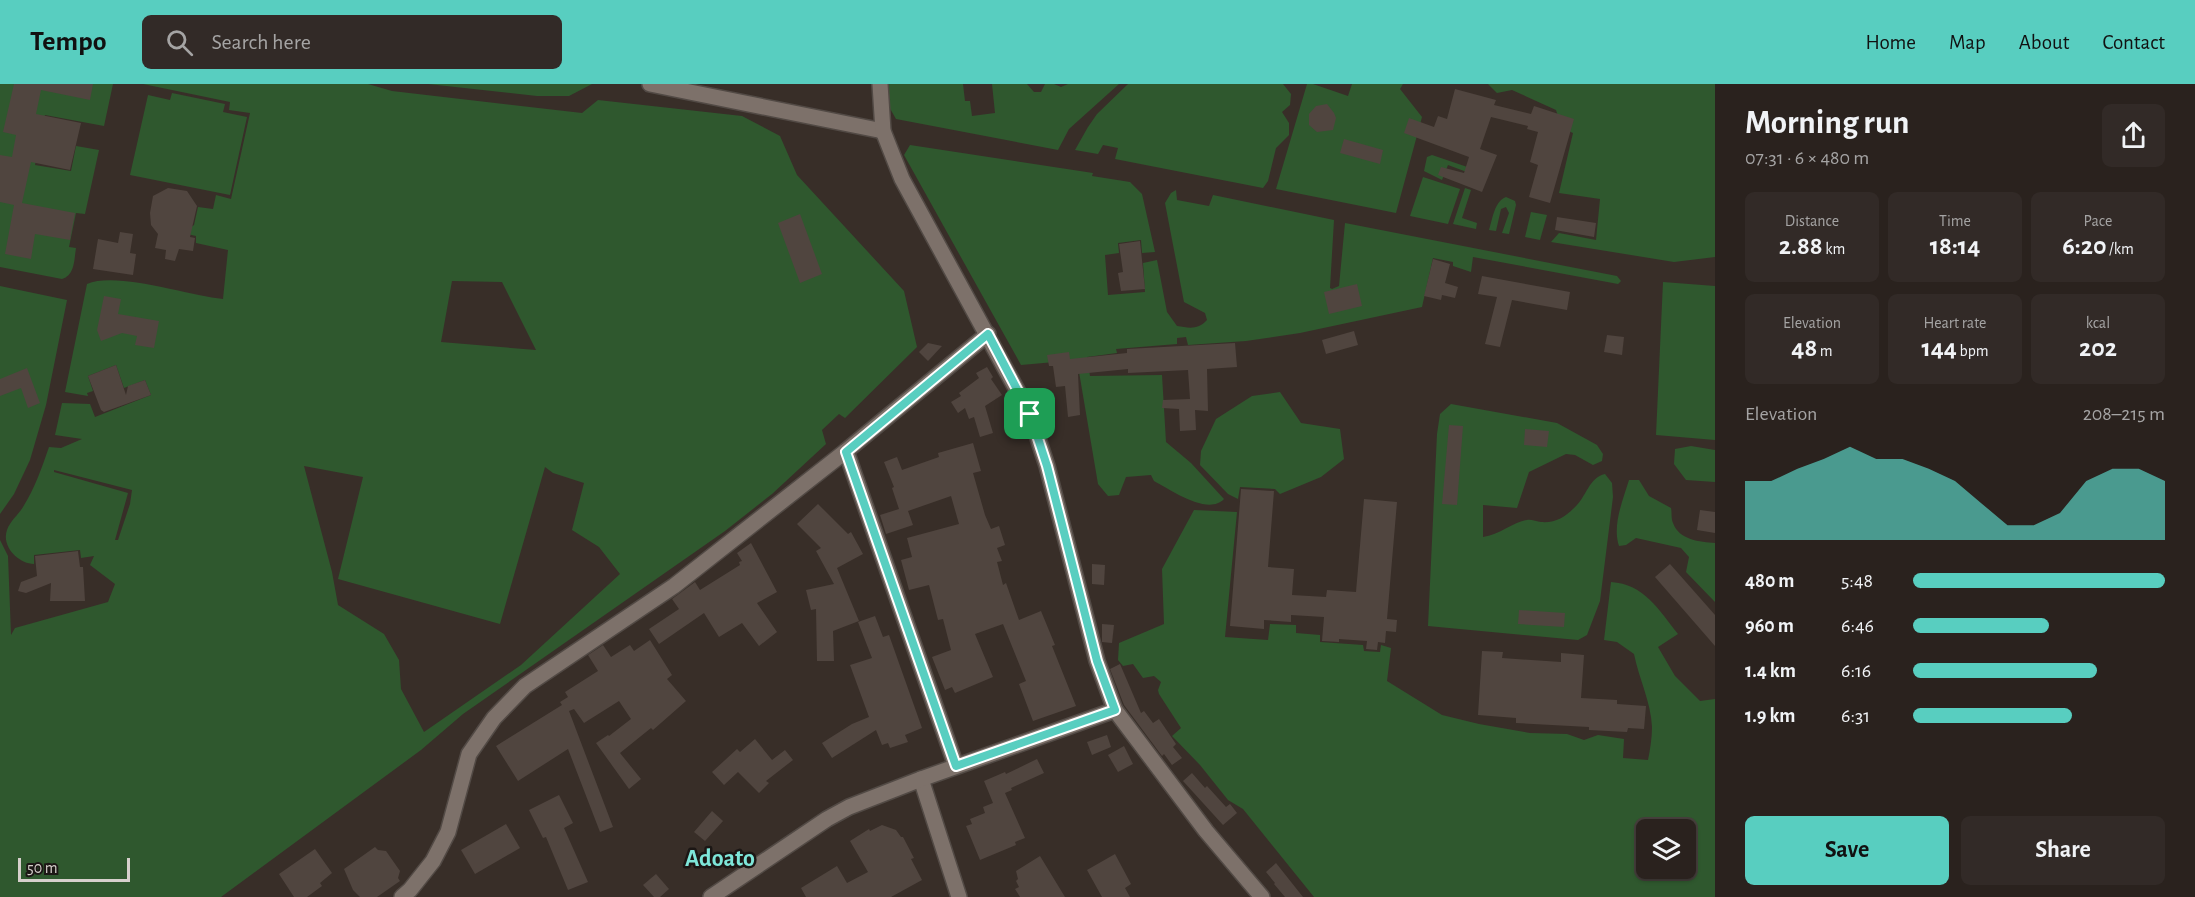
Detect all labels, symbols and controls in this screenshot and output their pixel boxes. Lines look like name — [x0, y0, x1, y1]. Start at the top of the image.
search box — [142, 15, 562, 69]
icon: search — [163, 26, 196, 59]
text: Tempo — [30, 28, 106, 56]
text: Search here — [211, 31, 311, 53]
text: Home — [1865, 32, 1916, 53]
text: Map — [1949, 32, 1986, 53]
text: About — [2019, 32, 2069, 53]
text: Contact — [2102, 32, 2165, 53]
button: share — [2102, 104, 2165, 167]
text: Morning run — [1745, 107, 1909, 140]
text: 07:31 · 6 × 480 m — [1745, 148, 1869, 168]
text: Distance — [1785, 213, 1839, 229]
text: Time — [1939, 213, 1971, 229]
text: Pace — [2084, 213, 2112, 229]
text: 2.88 — [1779, 233, 1823, 259]
text: 18:14 — [1930, 233, 1980, 259]
text: 6:20 — [2062, 233, 2106, 259]
text: km — [1823, 241, 1845, 257]
text: /km — [2106, 241, 2134, 257]
text: Elevation — [1783, 315, 1841, 331]
text: Heart rate — [1924, 315, 1986, 331]
text: kcal — [2086, 315, 2110, 331]
text: 48 — [1791, 335, 1817, 361]
text: 144 — [1921, 335, 1957, 361]
text: 202 — [2079, 335, 2117, 361]
text: m — [1817, 343, 1833, 359]
text: bpm — [1957, 343, 1989, 359]
pin — [1004, 388, 1055, 439]
icon: arrive — [1013, 397, 1046, 430]
text: Elevation — [1745, 404, 1817, 424]
text: 208–215 m — [2083, 404, 2165, 424]
text: 480 m — [1745, 571, 1795, 591]
text: 5:48 — [1841, 571, 1873, 591]
text: 960 m — [1745, 616, 1794, 636]
text: 6:46 — [1841, 616, 1874, 636]
text: 1.4 km — [1745, 661, 1796, 681]
text: 6:16 — [1841, 661, 1871, 681]
text: 1.9 km — [1745, 706, 1796, 726]
text: 6:31 — [1841, 706, 1870, 726]
button: Save — [1745, 816, 1949, 885]
button: Share — [1961, 816, 2165, 885]
map controls — [1636, 819, 1696, 879]
button: layers — [1636, 819, 1696, 879]
district label: Adoato — [685, 847, 755, 871]
scale bar — [18, 855, 130, 882]
text: 50 m — [27, 860, 58, 876]

